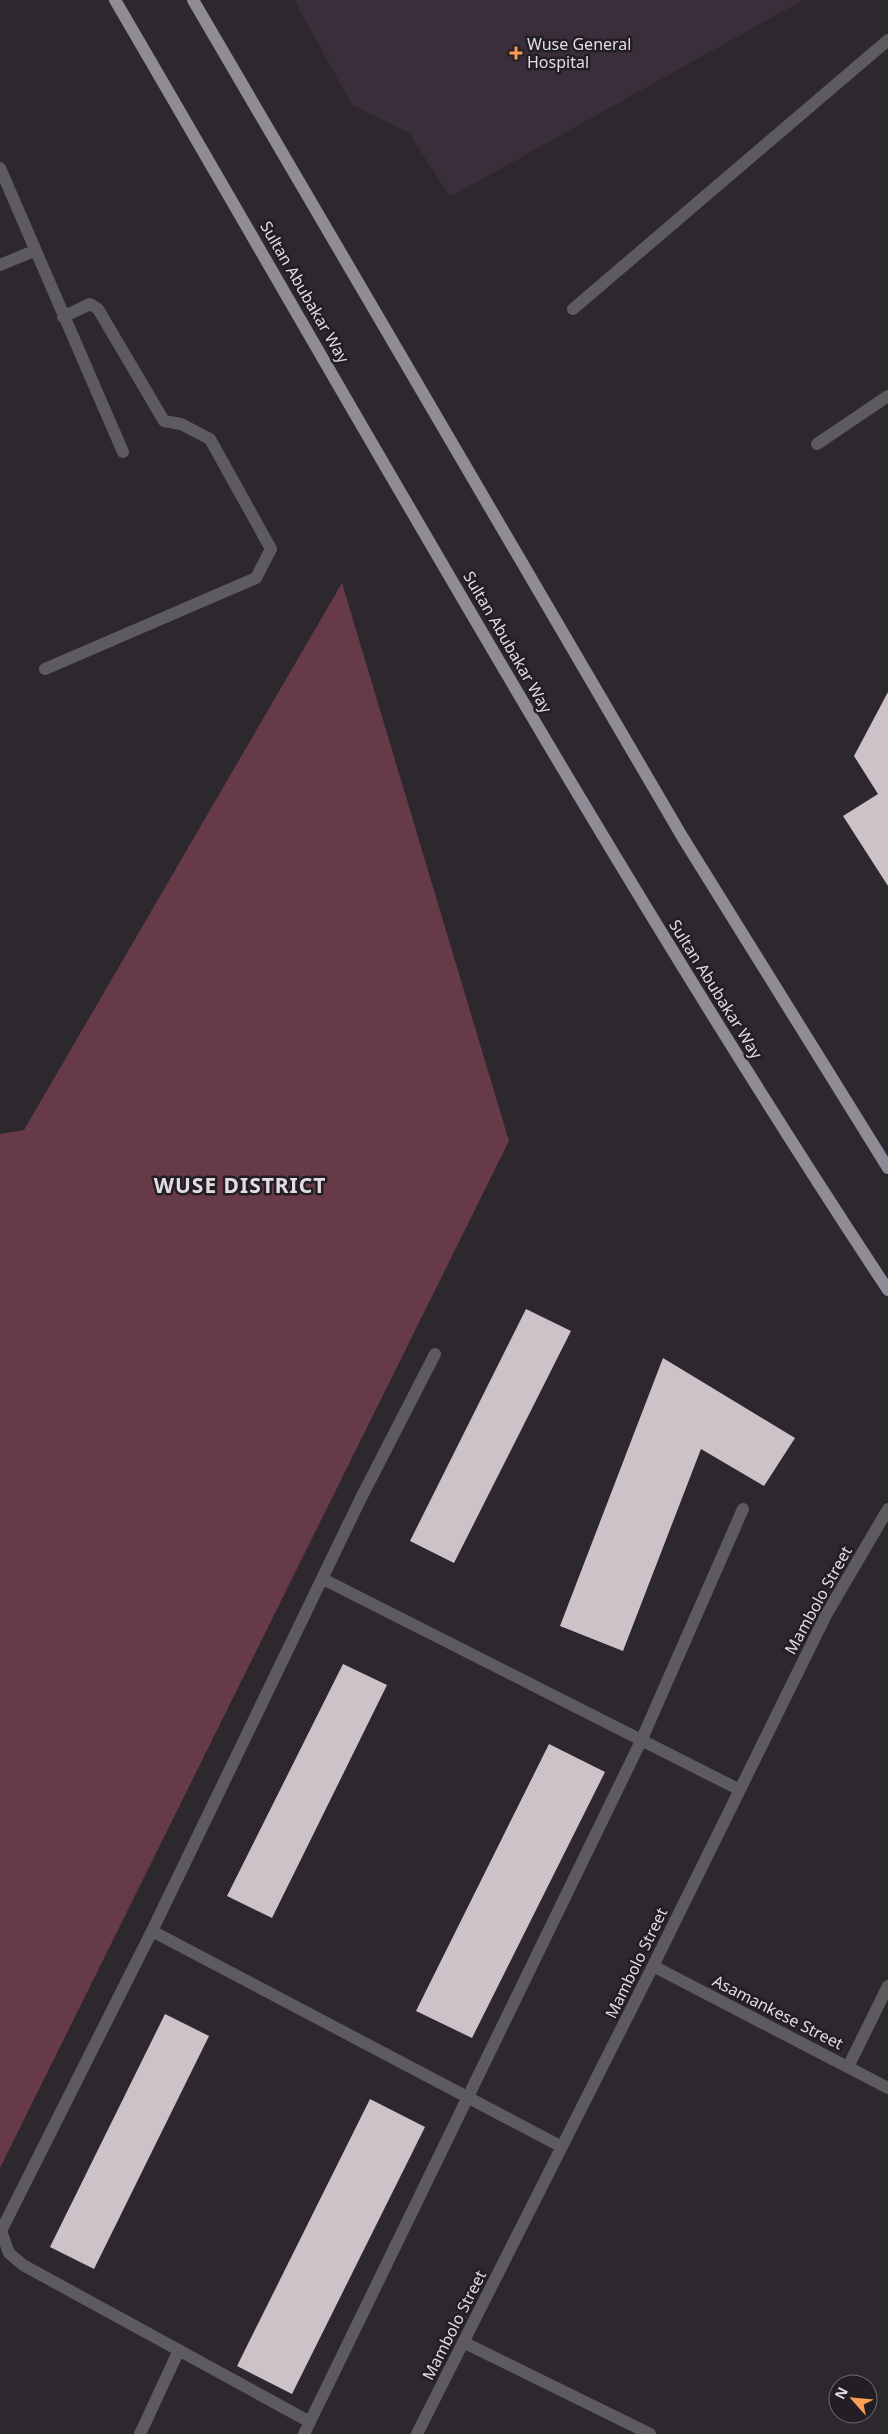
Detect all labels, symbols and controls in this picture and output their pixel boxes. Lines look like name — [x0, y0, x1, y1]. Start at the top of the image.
place label: Wuse General Hospital — [527, 33, 631, 73]
marker: Wuse General Hospital — [509, 46, 523, 60]
street label: Sultan Abubakar Way — [255, 217, 355, 368]
street label: Sultan Abubakar Way — [458, 567, 558, 718]
street label: Sultan Abubakar Way — [664, 915, 768, 1064]
district label: WUSE DISTRICT — [154, 1171, 326, 1199]
street label: Mambolo Street — [779, 1542, 857, 1658]
street label: Mambolo Street — [600, 1904, 672, 2022]
street label: Asamankese Street — [709, 1970, 847, 2055]
street label: Mambolo Street — [417, 2266, 491, 2384]
north arrow — [828, 2374, 878, 2424]
text: N — [830, 2383, 852, 2402]

